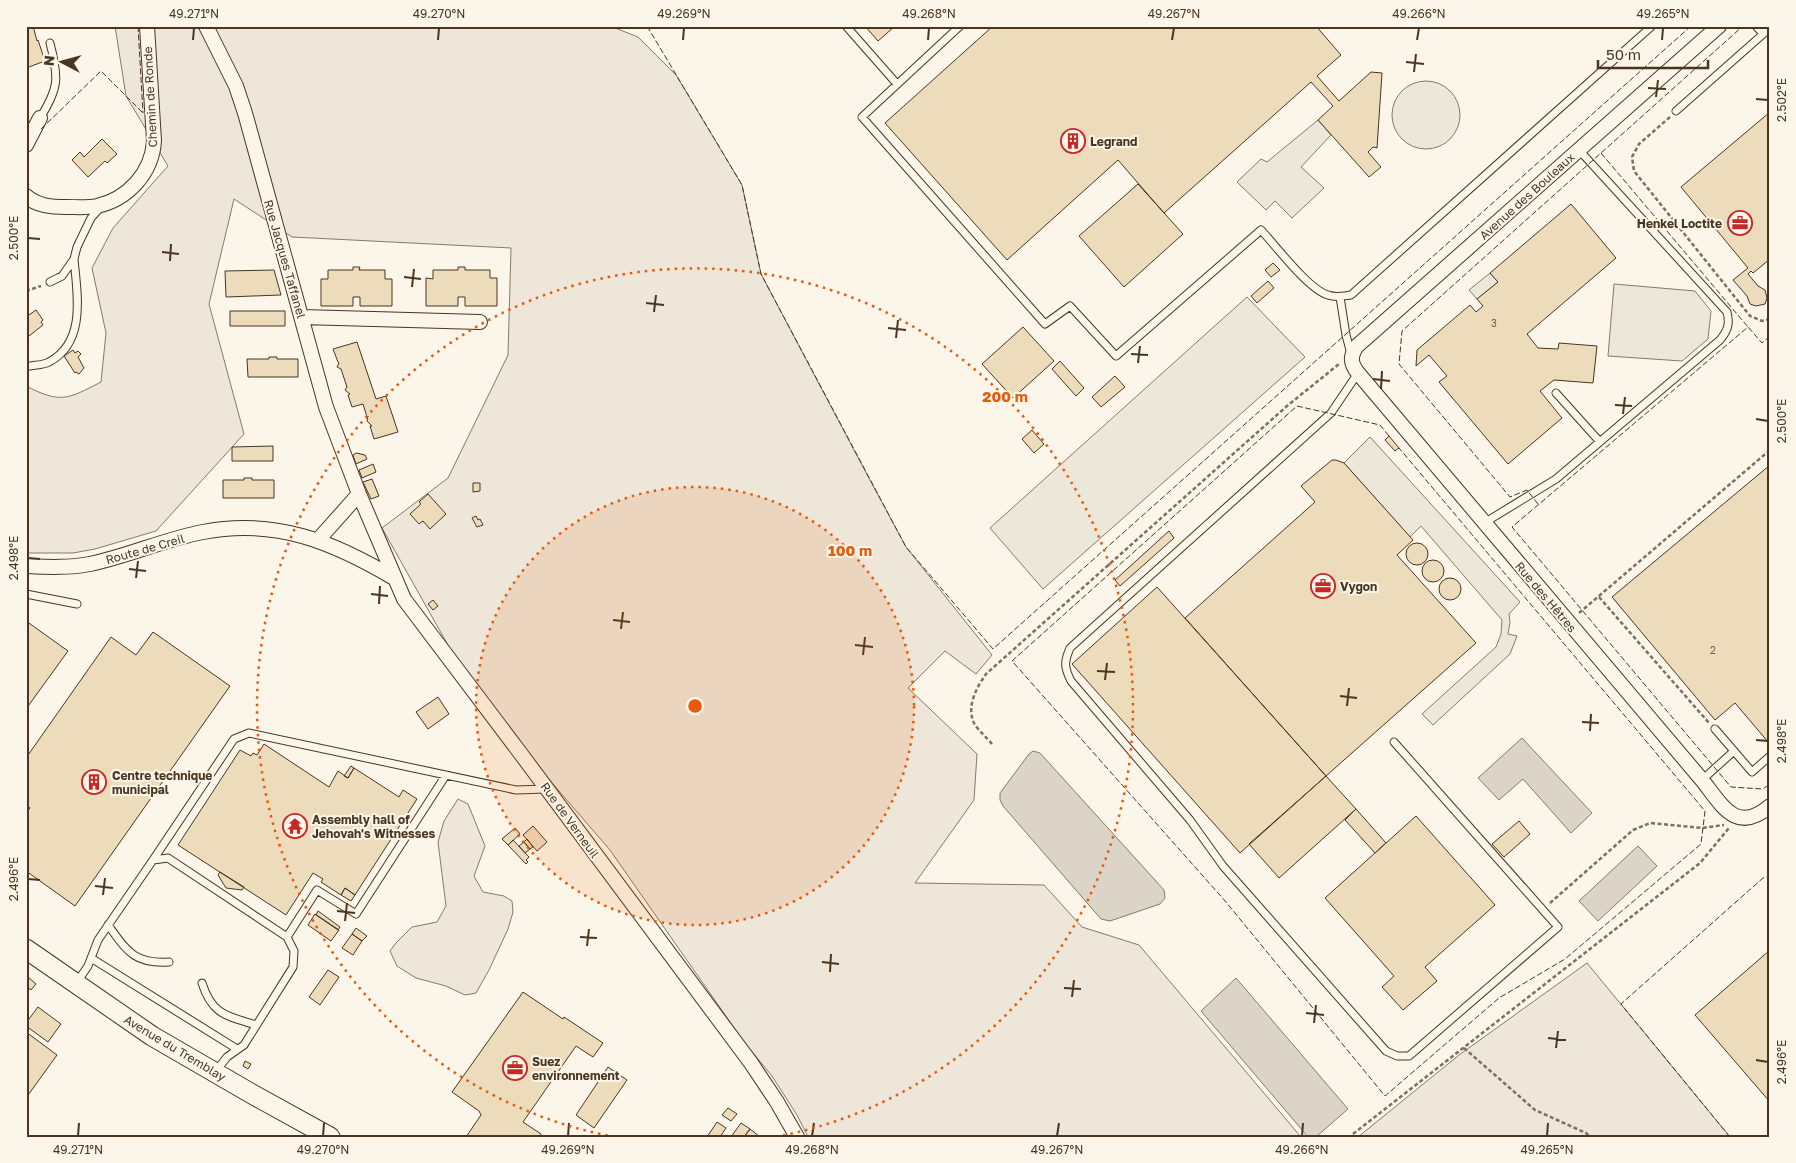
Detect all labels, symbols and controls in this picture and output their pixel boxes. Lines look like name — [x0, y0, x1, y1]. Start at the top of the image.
text: 49.271°N — [169, 6, 219, 21]
text: 49.270°N — [413, 6, 465, 21]
text: 49.269°N — [657, 6, 711, 21]
text: 49.268°N — [902, 6, 956, 21]
text: 49.267°N — [1148, 6, 1200, 21]
text: 49.266°N — [1392, 6, 1446, 21]
text: 49.265°N — [1636, 6, 1690, 21]
north arrow — [38, 38, 88, 88]
scale bar — [1598, 38, 1708, 70]
text: 50 m — [1606, 45, 1641, 63]
street label: Chemin de Ronde — [140, 46, 160, 148]
text: N — [40, 54, 58, 67]
text: 2.502°E — [1774, 78, 1789, 122]
building icon: Legrand — [1060, 128, 1086, 154]
place label: Legrand — [1090, 134, 1137, 149]
street label: Avenue des Bouleaux — [1476, 149, 1578, 243]
street label: Rue Jacques Taffanel — [261, 198, 309, 320]
office icon: Henkel Loctite — [1727, 210, 1753, 236]
text: 2.500°E — [6, 216, 21, 260]
place label: Henkel Loctite — [1637, 216, 1722, 231]
house number: 3 — [1491, 317, 1497, 329]
text: 200 m — [982, 387, 1028, 405]
text: 2.500°E — [1774, 399, 1789, 443]
street label: Route de Creil — [104, 531, 186, 567]
text: 2.498°E — [6, 536, 21, 580]
text: 100 m — [828, 541, 872, 559]
street label: Rue des Hêtres — [1512, 559, 1580, 635]
office icon: Vygon — [1310, 573, 1336, 599]
place label: Vygon — [1340, 579, 1377, 594]
house number: 2 — [1710, 644, 1716, 656]
centre of rings — [686, 697, 704, 715]
text: 2.498°E — [1774, 719, 1789, 763]
place label: Centre technique municipal — [112, 768, 212, 797]
building icon: Centre technique municipal — [81, 769, 107, 795]
street label: Rue de Verneuil — [537, 779, 603, 861]
place label: Assembly hall of Jehovah's Witnesses — [312, 812, 436, 841]
temple icon: Assembly hall of Jehovah's Witnesses — [282, 813, 308, 839]
text: 2.496°E — [6, 857, 21, 901]
street label: Avenue du Tremblay — [121, 1012, 229, 1084]
text: 2.496°E — [1774, 1040, 1789, 1084]
place label: Suez environnement — [532, 1054, 620, 1083]
office icon: Suez environnement — [502, 1055, 528, 1081]
text: 49.271°N — [53, 1142, 103, 1157]
text: 49.270°N — [297, 1142, 349, 1157]
text: 49.269°N — [541, 1142, 595, 1157]
text: 49.268°N — [785, 1142, 839, 1157]
text: 49.267°N — [1031, 1142, 1083, 1157]
text: 49.266°N — [1275, 1142, 1329, 1157]
text: 49.265°N — [1520, 1142, 1574, 1157]

